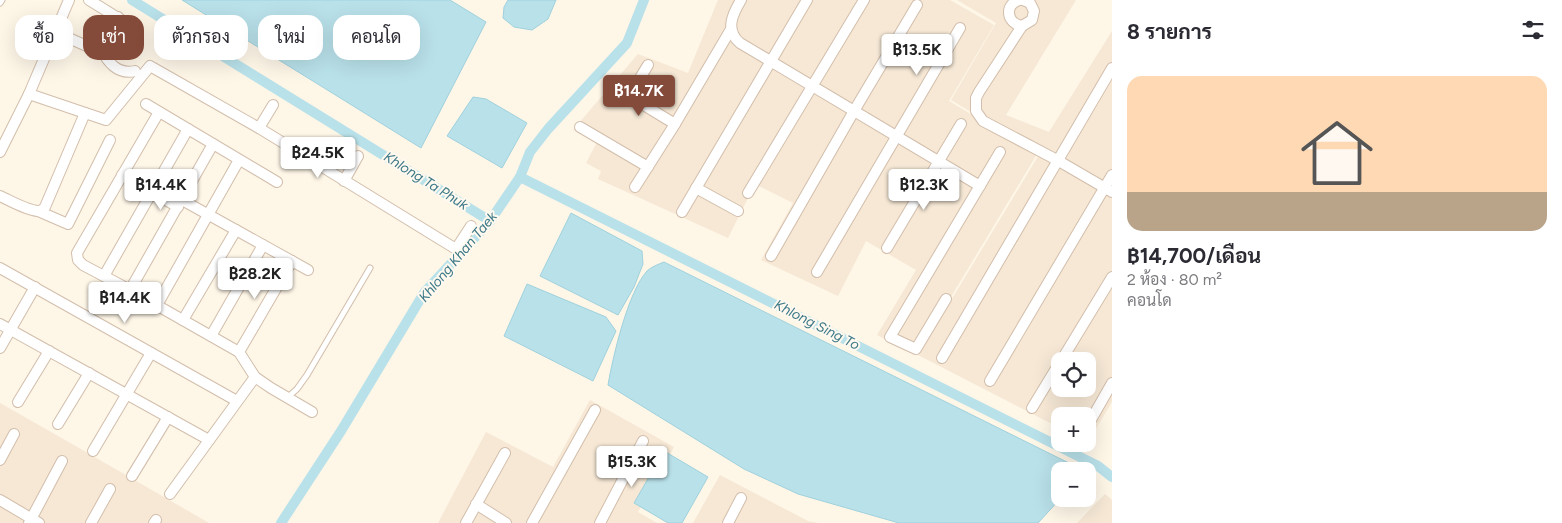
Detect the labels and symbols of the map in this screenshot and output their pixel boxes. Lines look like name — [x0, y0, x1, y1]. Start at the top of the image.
pin: ฿13.5K — [876, 34, 958, 76]
pin: ฿14.7K — [598, 74, 680, 117]
pin: ฿24.5K — [277, 136, 359, 179]
water label: Khlong Ta Phuk — [381, 148, 472, 214]
pin: ฿14.4K — [120, 168, 202, 211]
pin: ฿12.3K — [883, 168, 965, 211]
water label: Khlong Khan Taek — [415, 208, 501, 306]
pin: ฿28.2K — [214, 258, 296, 300]
pin: ฿14.4K — [84, 282, 166, 324]
water label: Khlong Sing To — [772, 296, 862, 354]
pin: ฿15.3K — [591, 446, 673, 488]

